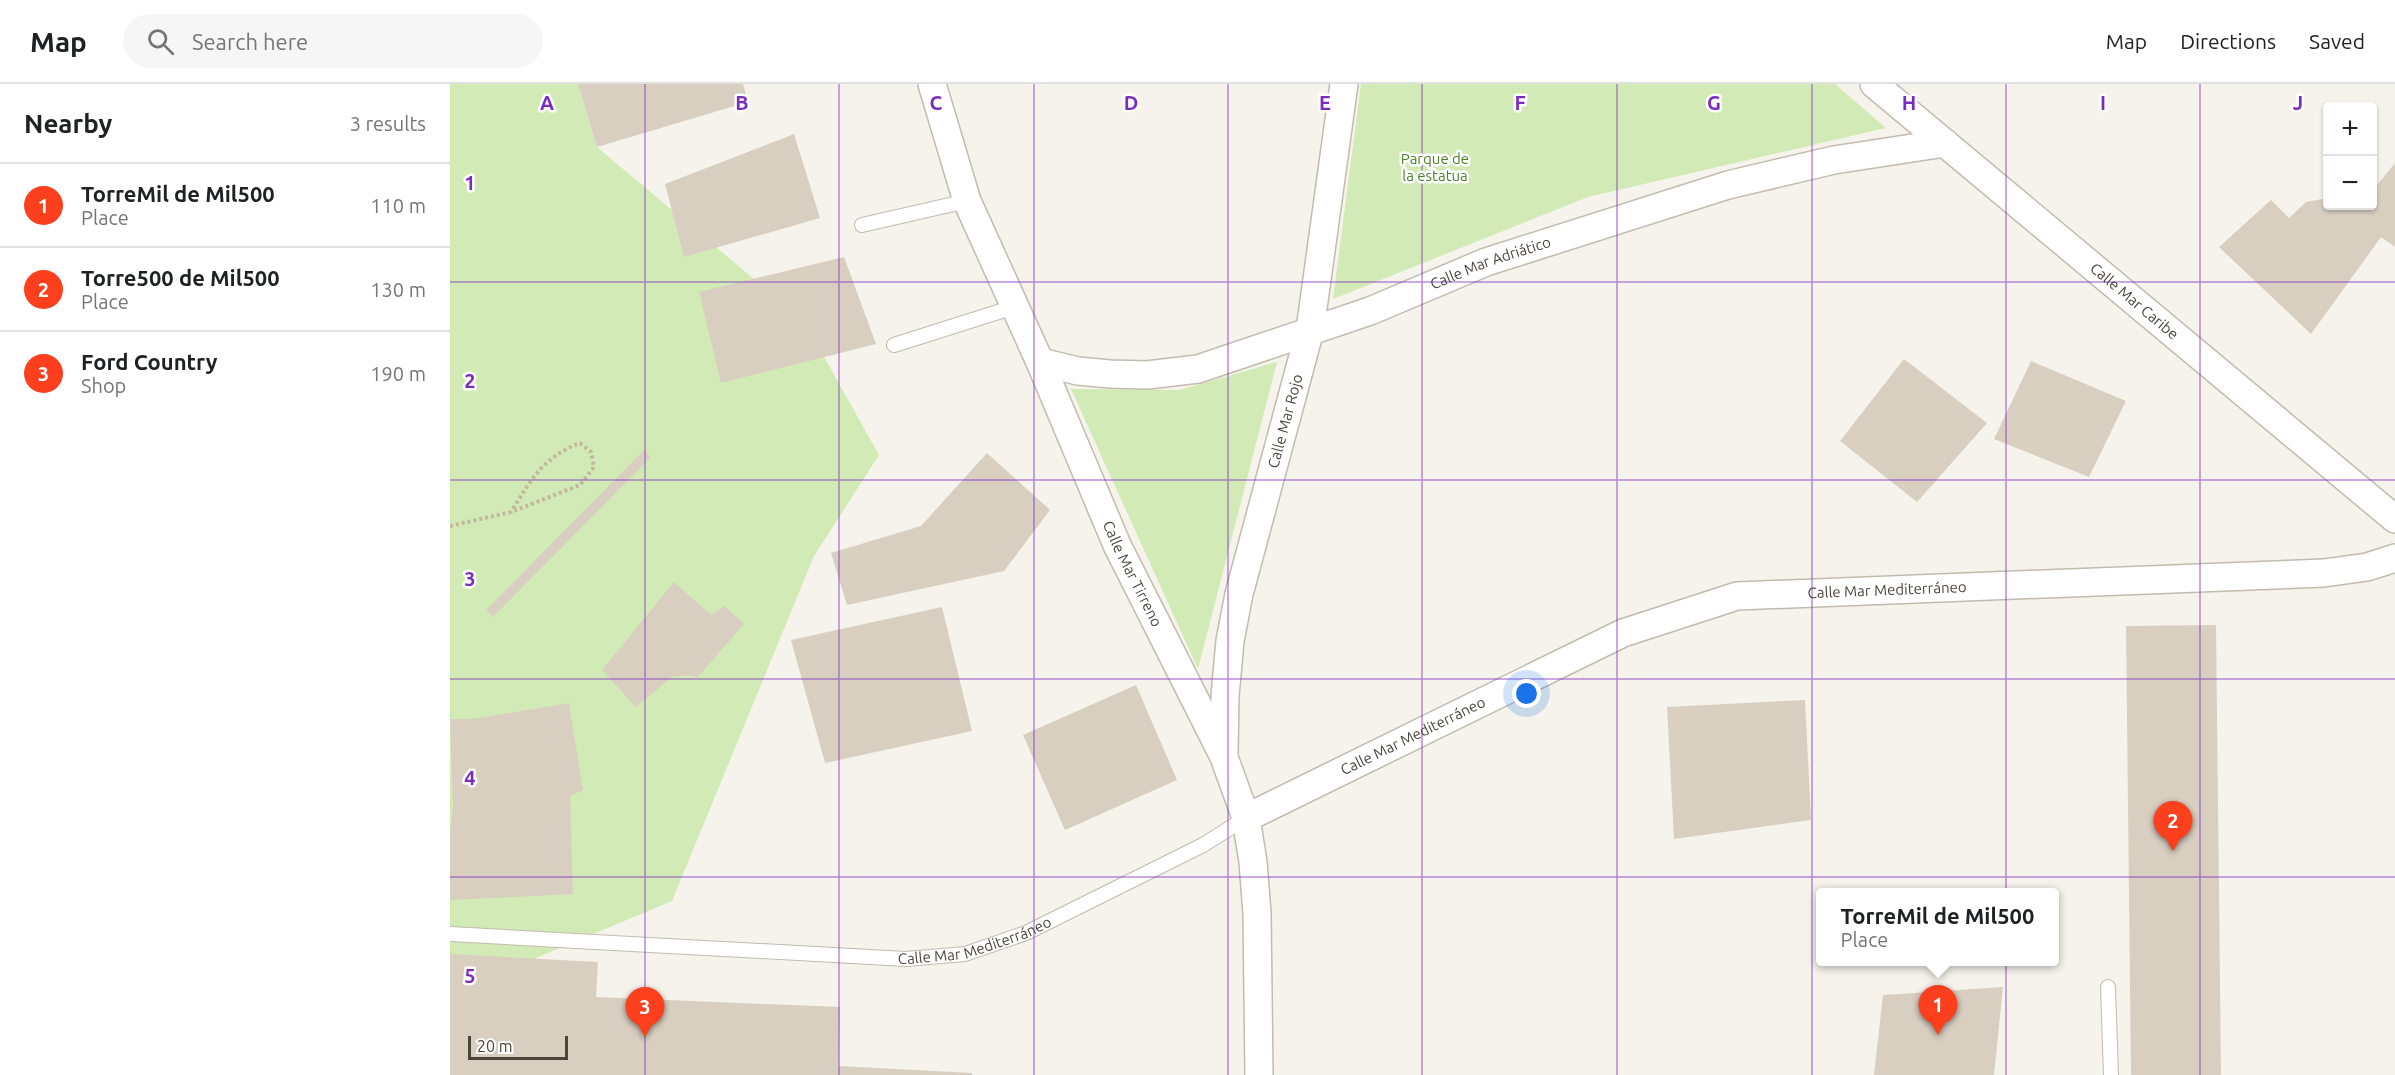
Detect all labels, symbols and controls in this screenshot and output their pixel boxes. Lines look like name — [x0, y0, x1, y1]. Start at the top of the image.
search box — [123, 14, 543, 68]
icon: search — [144, 25, 177, 58]
text: Map — [30, 26, 87, 57]
text: Search here — [192, 29, 308, 54]
text: Map — [2106, 29, 2147, 53]
text: Directions — [2180, 29, 2276, 53]
text: Saved — [2309, 29, 2365, 53]
text: A — [540, 91, 554, 114]
text: B — [735, 91, 749, 114]
text: C — [930, 91, 943, 114]
text: D — [1124, 91, 1138, 114]
text: E — [1319, 91, 1331, 114]
text: F — [1514, 91, 1526, 114]
text: G — [1707, 91, 1721, 114]
text: H — [1902, 91, 1916, 114]
text: I — [2100, 91, 2106, 114]
text: J — [2293, 91, 2303, 114]
map controls — [2323, 102, 2377, 210]
button: + — [2323, 102, 2377, 156]
text: Nearby — [24, 109, 112, 138]
text: 3 results — [350, 112, 426, 135]
park label: Parque de la estatua — [1401, 150, 1469, 184]
button: − — [2323, 156, 2377, 210]
text: 1 — [464, 171, 476, 194]
text: TorreMil de Mil500 — [81, 181, 275, 206]
text: 1 — [38, 194, 49, 217]
text: 110 m — [370, 194, 426, 217]
text: Place — [81, 206, 129, 229]
street label: Calle Mar Adriático — [1428, 233, 1553, 293]
street label: Calle Mar Caribe — [2087, 259, 2182, 343]
text: Torre500 de Mil500 — [81, 265, 280, 290]
text: 2 — [38, 278, 49, 301]
text: 130 m — [370, 278, 426, 301]
text: Place — [81, 290, 129, 313]
text: Ford Country — [81, 349, 217, 374]
text: 3 — [38, 362, 49, 385]
text: 190 m — [370, 362, 426, 385]
text: 2 — [464, 369, 476, 392]
street label: Calle Mar Rojo — [1264, 372, 1306, 470]
text: Shop — [81, 374, 126, 397]
street label: Calle Mar Tirreno — [1100, 518, 1166, 629]
text: 3 — [464, 567, 476, 590]
street label: Calle Mar Mediterráneo — [1807, 578, 1967, 601]
your location — [1512, 679, 1541, 708]
street label: Calle Mar Mediterráneo — [1338, 693, 1488, 778]
text: 4 — [464, 766, 476, 789]
pin: 2 — [2154, 802, 2192, 851]
popup — [1816, 888, 2059, 966]
text: TorreMil de Mil500 — [1841, 903, 2034, 928]
street label: Calle Mar Mediterráneo — [897, 913, 1054, 967]
text: Place — [1841, 928, 1888, 951]
text: 5 — [464, 964, 476, 987]
pin: 1 — [1918, 986, 1958, 1035]
pin: 3 — [626, 988, 664, 1037]
scale bar — [468, 1033, 568, 1060]
text: 20 m — [477, 1037, 513, 1055]

